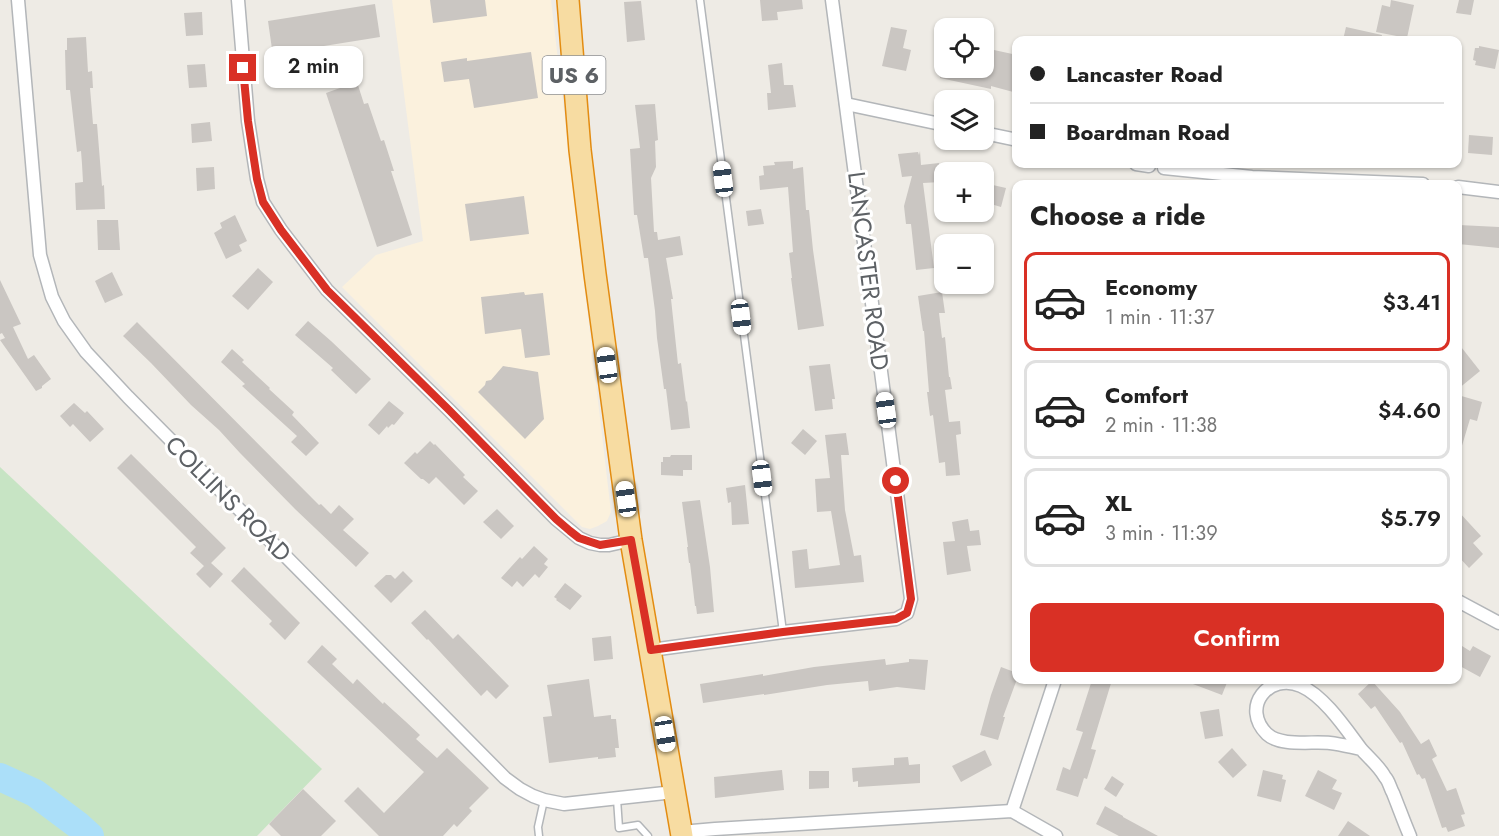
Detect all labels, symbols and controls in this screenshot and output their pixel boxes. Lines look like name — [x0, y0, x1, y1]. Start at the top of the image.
map controls — [934, 18, 994, 294]
button: locate — [934, 18, 994, 78]
callout: 2 min — [264, 47, 363, 89]
text: 2 min — [288, 52, 339, 81]
route end — [229, 54, 256, 81]
road number: US 6 — [542, 56, 606, 94]
text: Lancaster Road — [1066, 58, 1223, 90]
button: layers — [934, 90, 994, 150]
text: Boardman Road — [1066, 116, 1230, 148]
car — [712, 160, 734, 198]
button: + — [934, 162, 994, 222]
street label: LANCASTER ROAD — [839, 170, 898, 372]
text: Choose a ride — [1030, 196, 1205, 235]
button: − — [934, 234, 994, 294]
text: Economy — [1105, 271, 1197, 303]
icon: car — [1033, 275, 1087, 329]
text: $3.41 — [1383, 286, 1441, 318]
car — [730, 298, 752, 336]
text: 1 min · 11:37 — [1105, 303, 1214, 332]
car — [596, 346, 618, 384]
text: Comfort — [1105, 379, 1188, 411]
icon: car — [1033, 383, 1087, 437]
car — [875, 391, 897, 429]
text: $4.60 — [1378, 394, 1441, 426]
text: 2 min · 11:38 — [1105, 411, 1218, 440]
street label: COLLINS ROAD — [157, 428, 299, 570]
car — [751, 459, 773, 497]
route start — [882, 467, 909, 494]
car — [615, 480, 637, 518]
text: XL — [1105, 487, 1132, 519]
icon: car — [1033, 491, 1087, 545]
text: $5.79 — [1380, 502, 1441, 534]
text: 3 min · 11:39 — [1105, 519, 1218, 548]
button: Confirm — [1030, 603, 1444, 672]
car — [653, 715, 677, 753]

